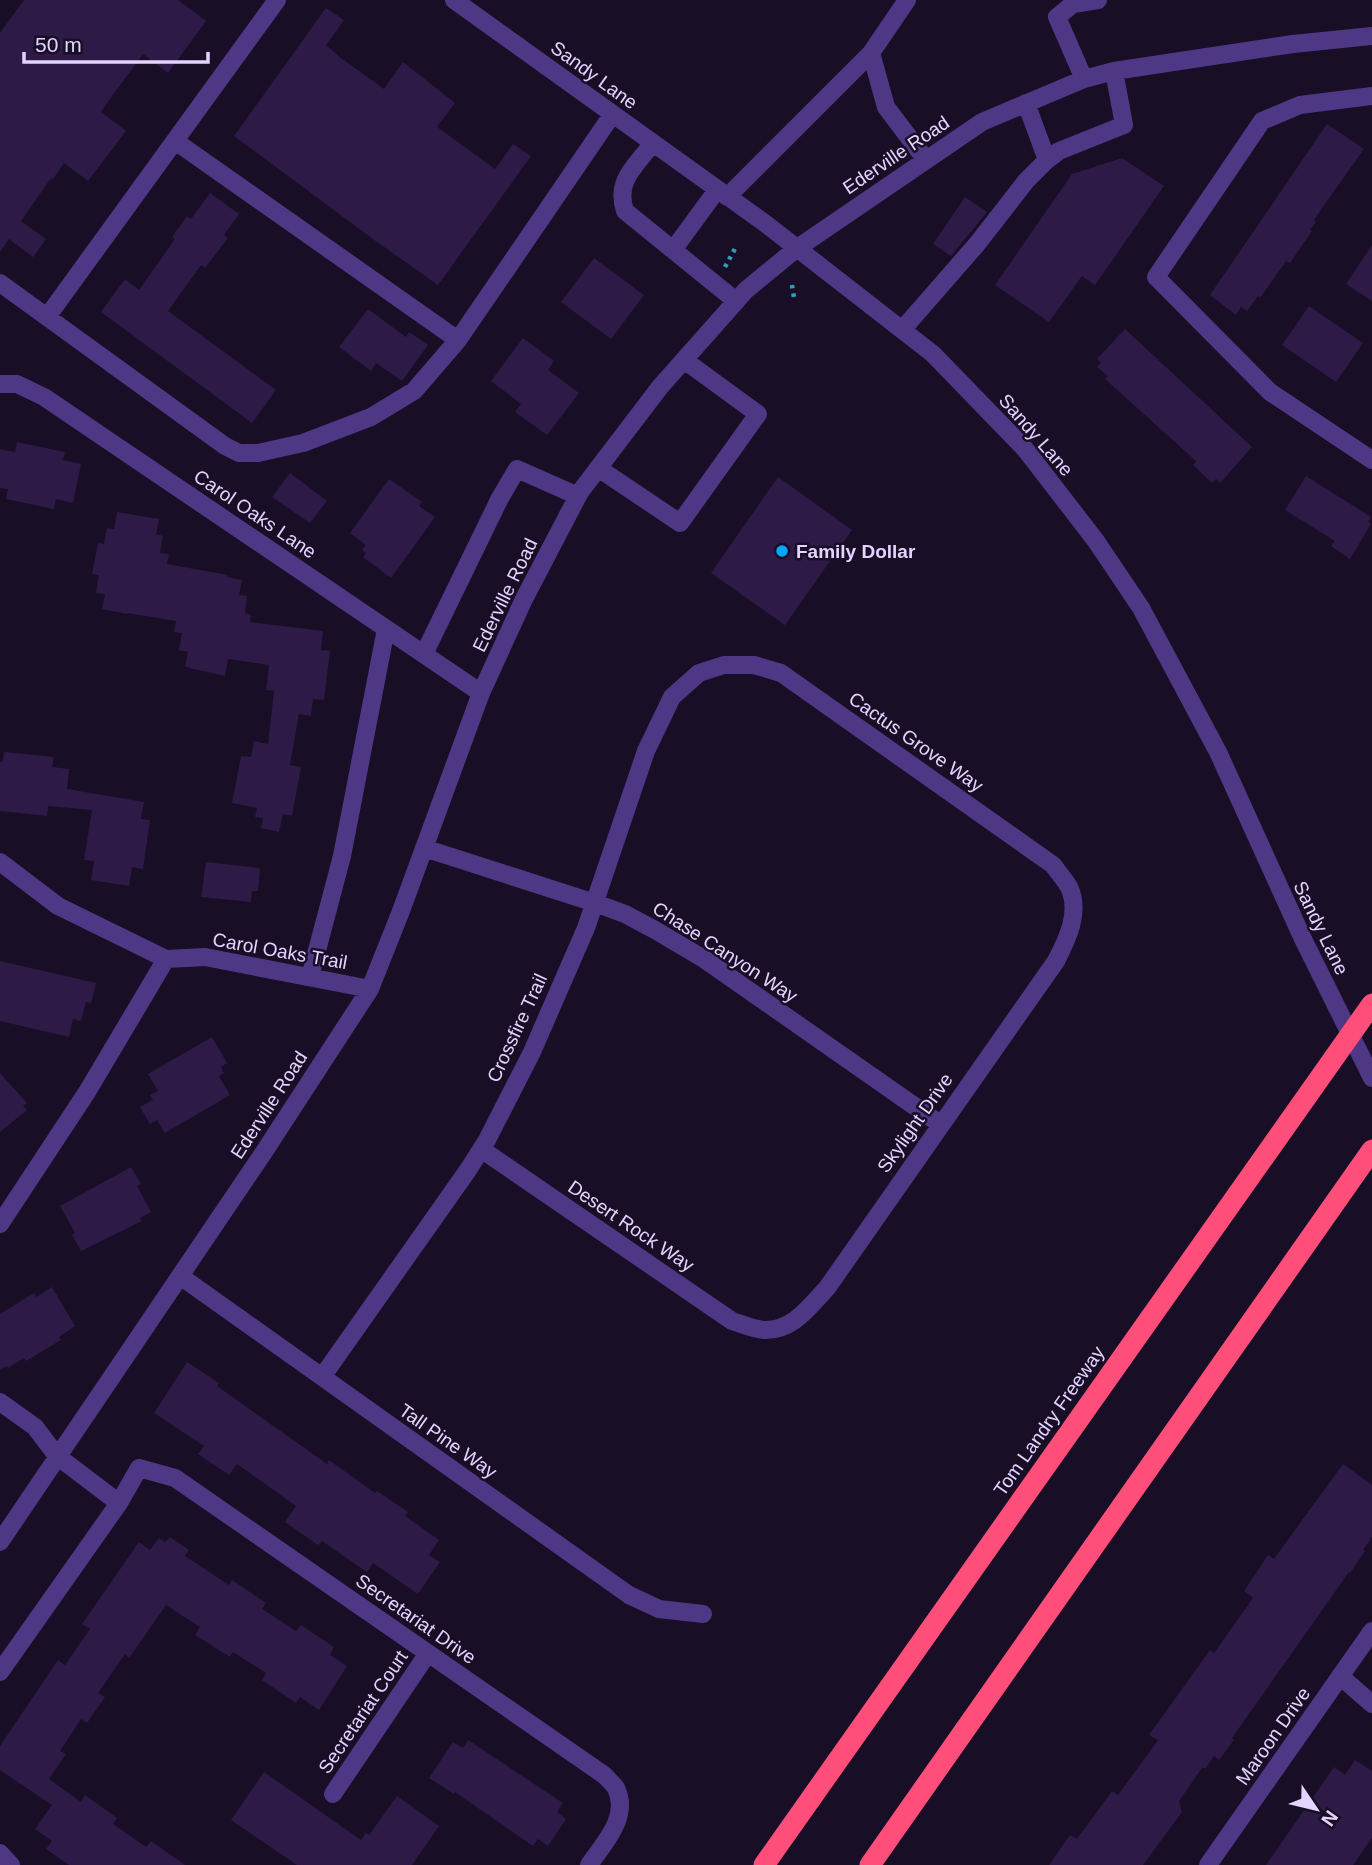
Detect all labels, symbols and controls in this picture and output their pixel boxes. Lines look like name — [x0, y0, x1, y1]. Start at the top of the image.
scale bar — [24, 21, 208, 65]
text: 50 m — [35, 33, 82, 56]
street label: Sandy Lane — [547, 37, 641, 113]
street label: Ederville Road — [839, 112, 953, 198]
street label: Sandy Lane — [995, 390, 1077, 480]
street label: Carol Oaks Lane — [190, 465, 320, 563]
street label: Ederville Road — [468, 535, 542, 655]
place label: Family Dollar — [796, 541, 916, 562]
marker: Family Dollar — [774, 543, 790, 559]
street label: Cactus Grove Way — [845, 688, 987, 796]
street label: Sandy Lane — [1289, 878, 1353, 978]
street label: Chase Canyon Way — [649, 897, 802, 1007]
street label: Carol Oaks Trail — [211, 929, 349, 973]
street label: Crossfire Trail — [483, 970, 551, 1086]
street label: Ederville Road — [227, 1047, 311, 1163]
street label: Skylight Drive — [873, 1069, 957, 1177]
street label: Desert Rock Way — [564, 1176, 698, 1276]
street label: Tom Landry Freeway — [990, 1342, 1109, 1500]
street label: Tall Pine Way — [395, 1400, 501, 1483]
street label: Secretariat Drive — [352, 1570, 480, 1668]
street label: Secretariat Court — [314, 1646, 412, 1777]
street label: Maroon Drive — [1232, 1683, 1314, 1789]
north arrow — [1281, 1774, 1351, 1844]
text: N — [1317, 1807, 1342, 1830]

